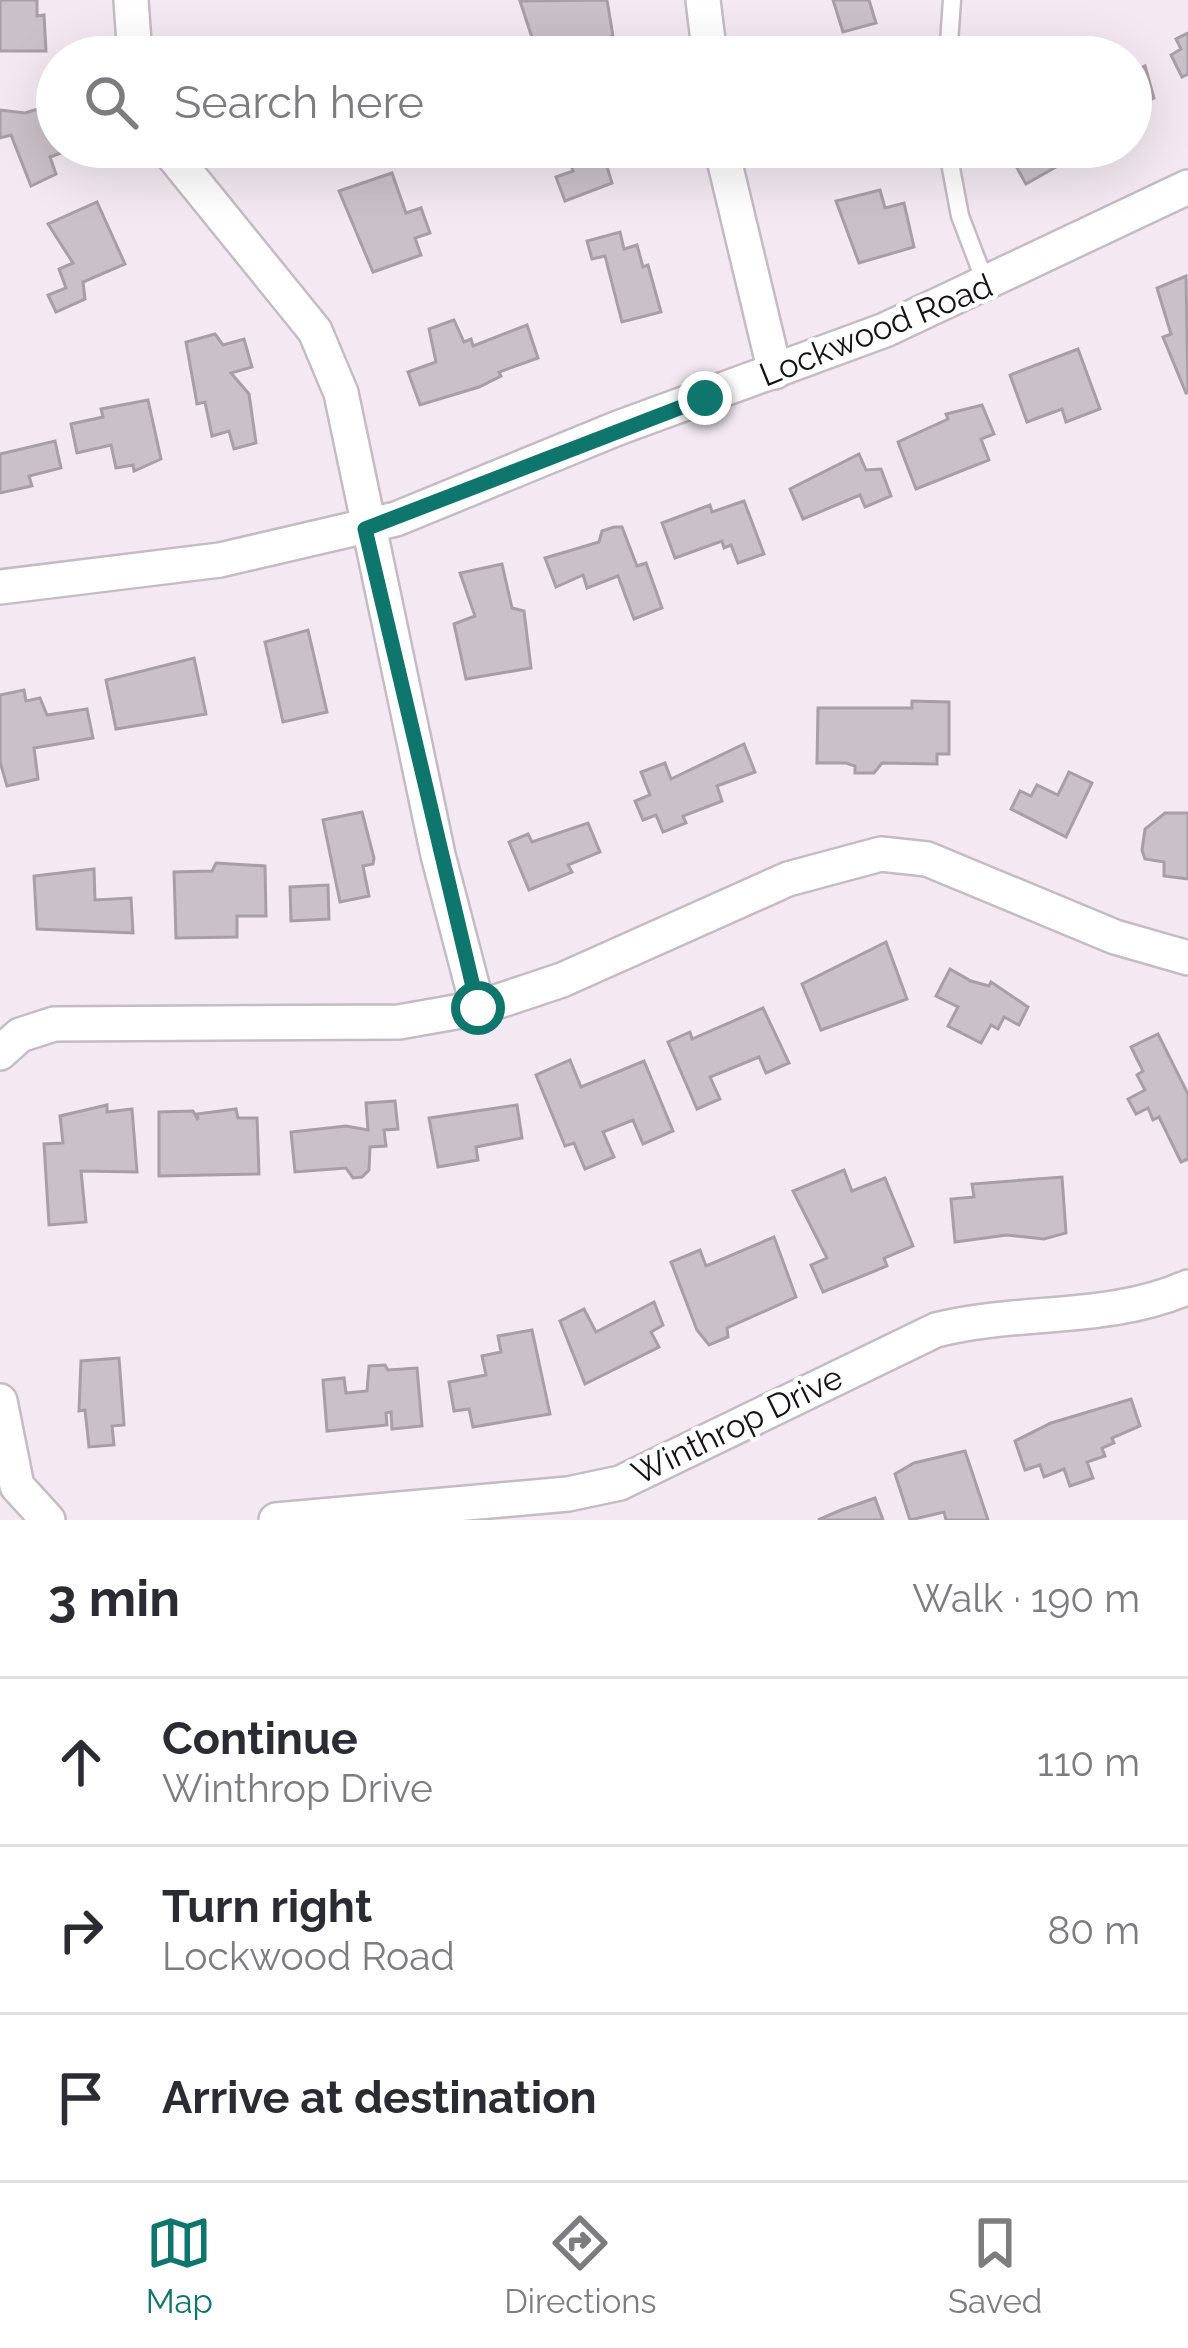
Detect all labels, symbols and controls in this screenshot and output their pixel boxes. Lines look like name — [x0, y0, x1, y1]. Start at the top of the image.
search box — [36, 36, 1152, 168]
icon: search — [78, 69, 144, 135]
text: Search here — [174, 76, 424, 129]
street label: Lockwood Road — [754, 266, 998, 394]
route end — [678, 371, 732, 425]
route start — [451, 981, 505, 1035]
street label: Winthrop Drive — [625, 1357, 849, 1493]
text: 3 min — [48, 1568, 180, 1628]
text: Walk · 190 m — [912, 1575, 1140, 1621]
text: Continue — [162, 1712, 358, 1765]
icon: ahead — [48, 1729, 114, 1795]
text: 110 m — [1037, 1739, 1140, 1785]
text: Winthrop Drive — [162, 1765, 433, 1811]
text: Turn right — [162, 1880, 372, 1933]
icon: right — [48, 1897, 114, 1963]
text: 80 m — [1047, 1907, 1140, 1953]
text: Lockwood Road — [162, 1933, 455, 1979]
icon: arrive — [48, 2065, 114, 2131]
text: Arrive at destination — [162, 2071, 597, 2124]
tab: Map — [146, 2210, 213, 2321]
tab: Directions — [504, 2210, 657, 2321]
tab: Saved — [948, 2210, 1042, 2321]

